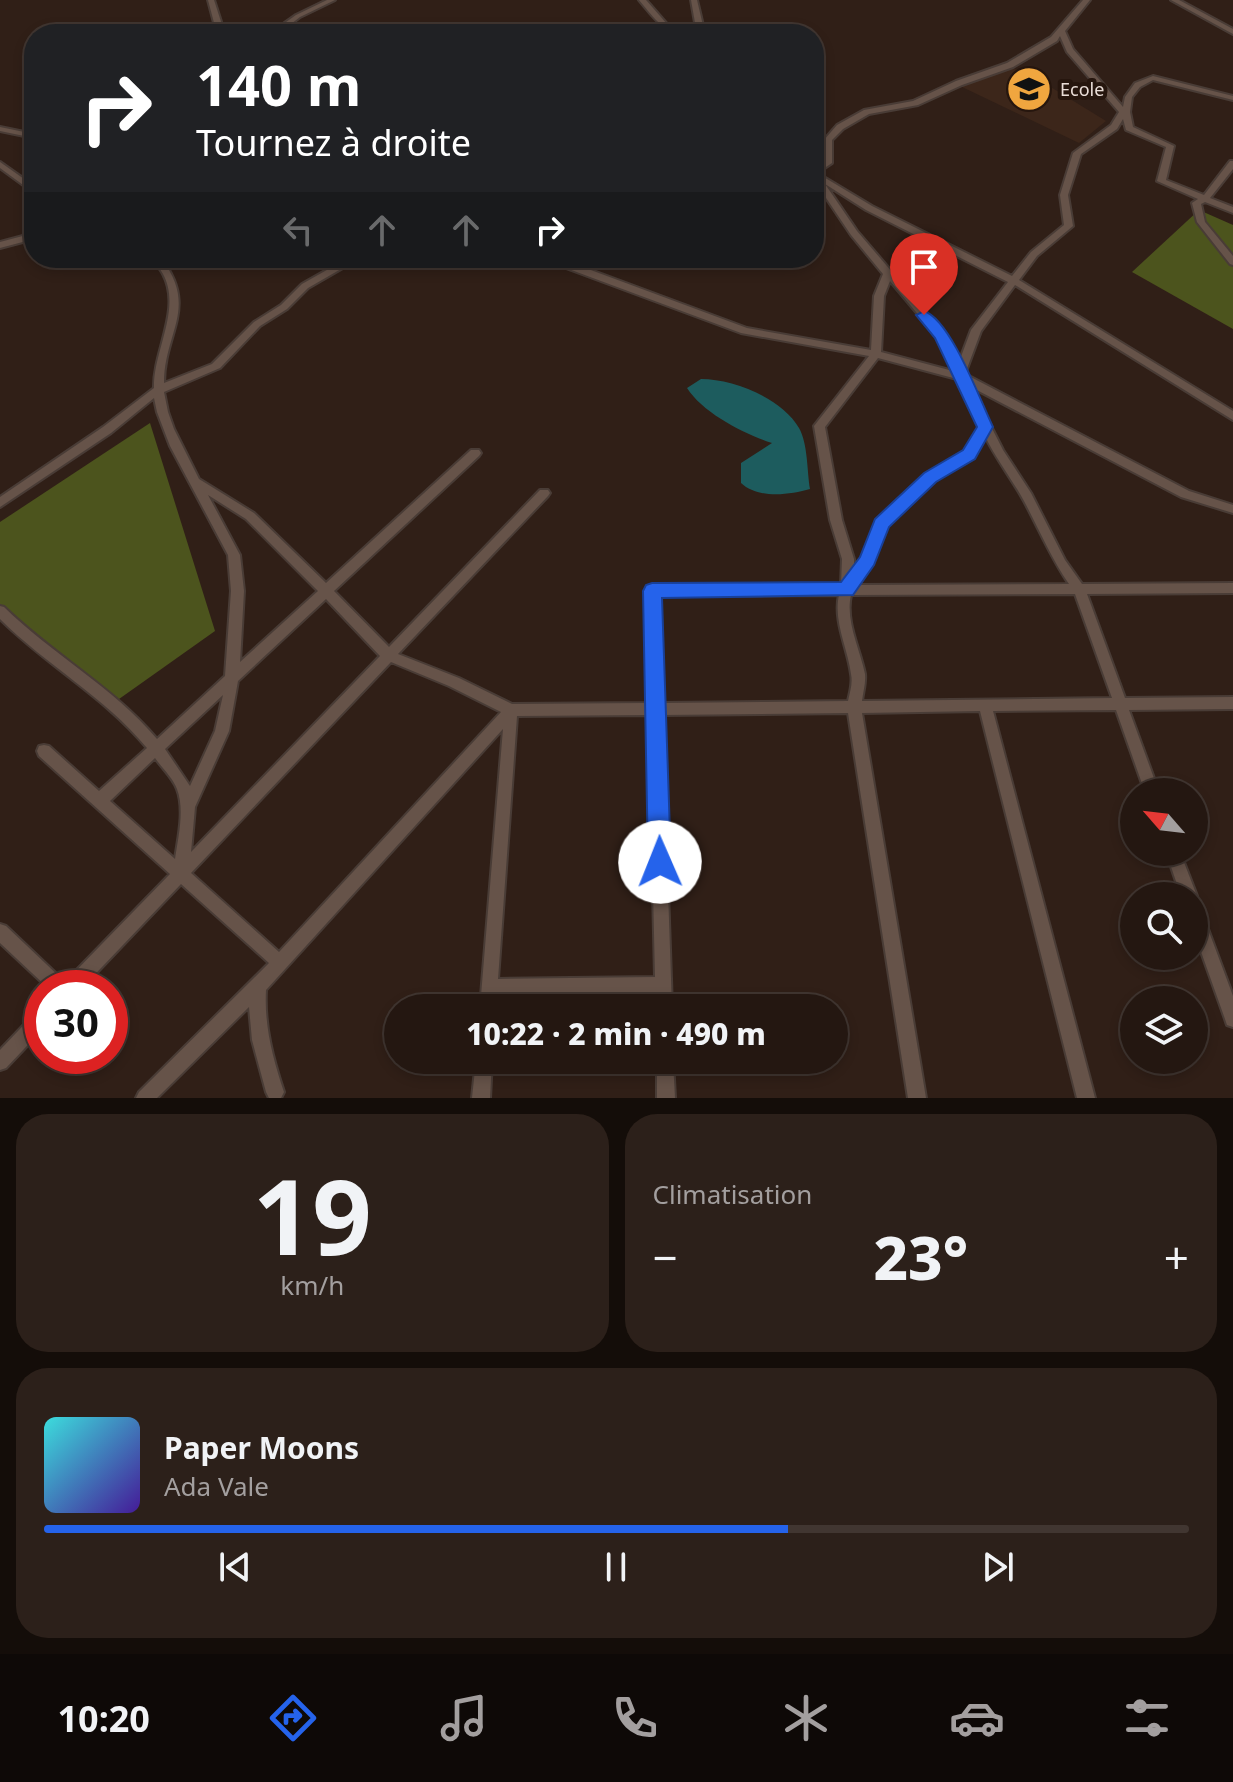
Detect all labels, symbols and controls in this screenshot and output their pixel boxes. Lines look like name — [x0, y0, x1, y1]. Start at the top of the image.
text: 140 m — [196, 46, 361, 122]
icon: right — [64, 56, 168, 160]
school or university icon: Ecole — [1005, 65, 1053, 113]
place label: Ecole — [1060, 77, 1104, 101]
text: Tournez à droite — [196, 118, 471, 167]
icon: left — [276, 208, 320, 252]
icon: ahead — [360, 208, 404, 252]
icon: ahead — [444, 208, 488, 252]
icon: right — [528, 208, 572, 252]
pin — [890, 233, 958, 315]
icon: arrive — [902, 245, 946, 289]
north arrow — [1120, 778, 1208, 866]
map controls — [1120, 778, 1208, 1074]
position arrow — [618, 820, 702, 904]
button: search — [1120, 882, 1208, 970]
speed limit sign: 30 — [24, 970, 128, 1074]
button: layers — [1120, 986, 1208, 1074]
text: 10:22 · 2 min · 490 m — [466, 1013, 766, 1054]
text: 19 — [253, 1144, 372, 1285]
text: Climatisation — [653, 1176, 812, 1212]
text: 23° — [873, 1216, 968, 1298]
text: − — [653, 1227, 678, 1287]
text: + — [1164, 1227, 1189, 1287]
text: km/h — [280, 1267, 344, 1303]
text: Paper Moons — [164, 1427, 359, 1468]
text: Ada Vale — [164, 1468, 269, 1504]
icon: previous — [213, 1545, 257, 1589]
icon: pause — [594, 1545, 638, 1589]
icon: next — [976, 1545, 1020, 1589]
icon: directions — [265, 1690, 321, 1746]
icon: music — [436, 1690, 492, 1746]
icon: phone — [607, 1690, 663, 1746]
icon: climate — [778, 1690, 834, 1746]
icon: car — [949, 1690, 1005, 1746]
icon: filters — [1119, 1690, 1175, 1746]
text: 10:20 — [57, 1694, 150, 1743]

